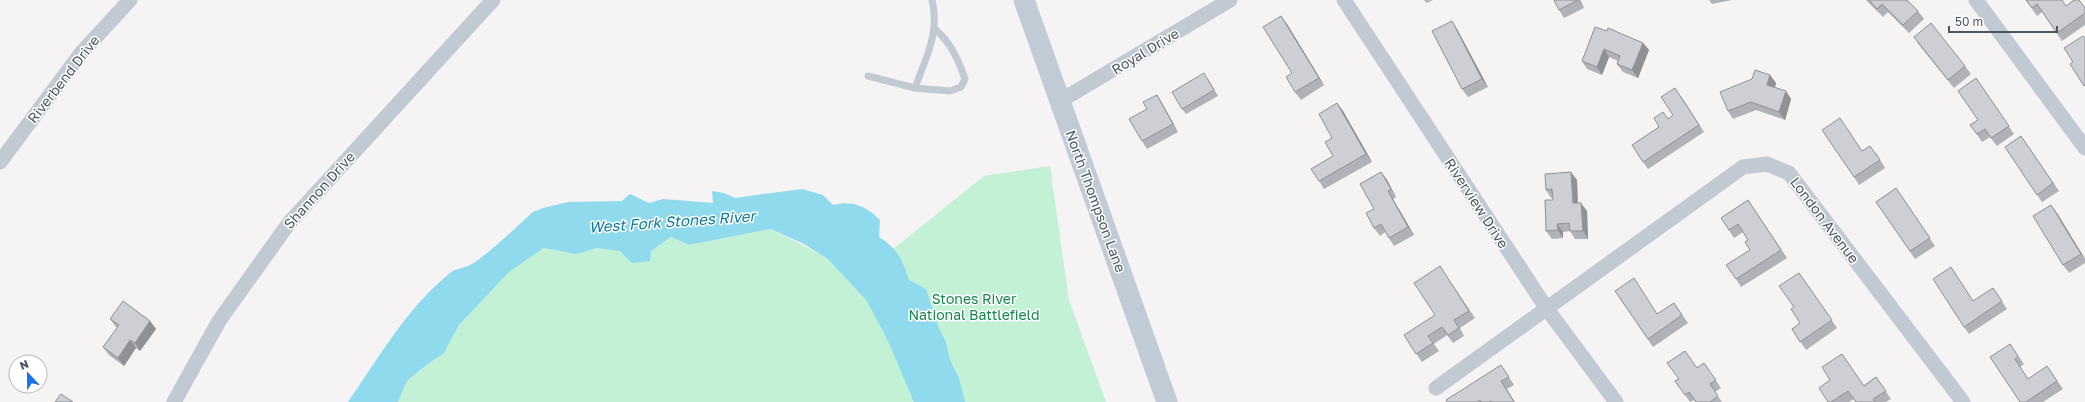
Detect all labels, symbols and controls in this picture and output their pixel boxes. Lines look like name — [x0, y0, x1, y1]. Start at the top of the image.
scale bar — [1949, 8, 2057, 34]
text: 50 m — [1955, 14, 1983, 29]
street label: Royal Drive — [1108, 24, 1182, 78]
street label: Riverbend Drive — [23, 32, 103, 126]
street label: North Thompson Lane — [1062, 128, 1130, 274]
street label: Shannon Drive — [280, 148, 358, 232]
street label: Riverview Drive — [1442, 155, 1512, 251]
street label: London Avenue — [1787, 174, 1863, 266]
water label: West Fork Stones River — [588, 206, 758, 236]
park label: Stones River National Battlefield — [908, 290, 1040, 323]
north arrow — [8, 354, 48, 394]
text: N — [18, 357, 30, 372]

